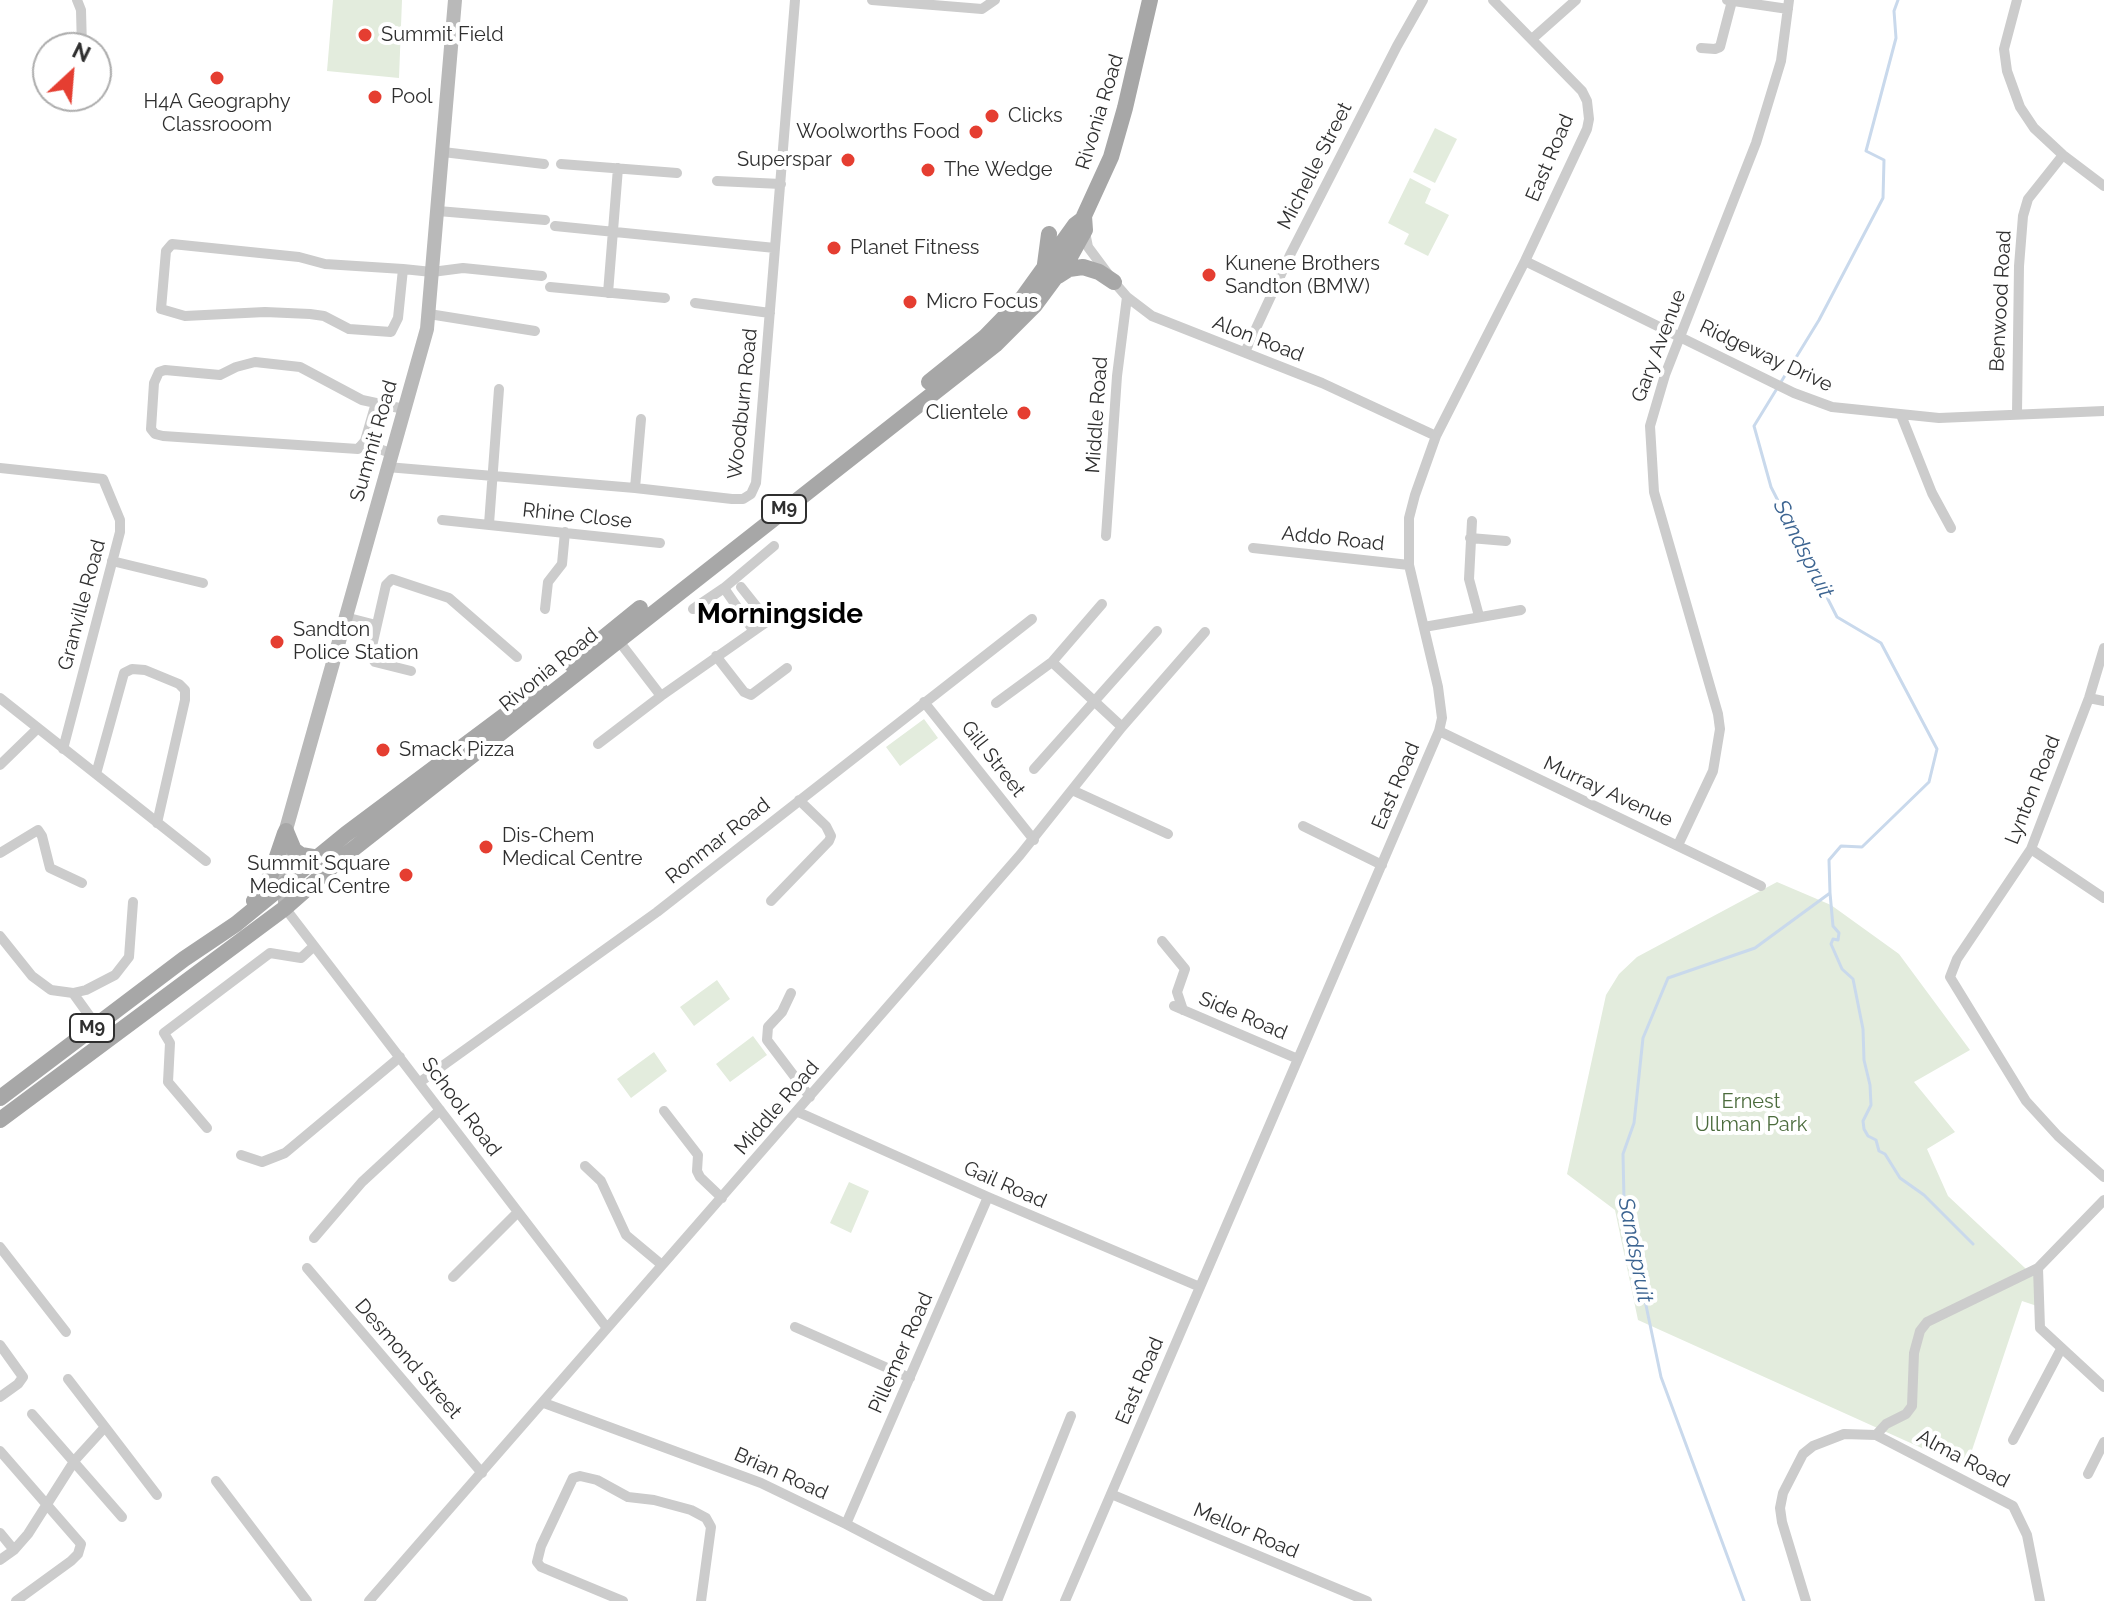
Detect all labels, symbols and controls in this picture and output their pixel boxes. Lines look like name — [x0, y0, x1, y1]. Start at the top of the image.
place label: Summit Field — [381, 23, 504, 47]
marker: Summit Field — [356, 26, 374, 44]
north arrow — [32, 32, 112, 112]
text: N — [68, 37, 95, 68]
street label: Rivonia Road — [1071, 51, 1129, 173]
marker: H4A Geography Classrooom — [208, 69, 226, 87]
place label: Pool — [391, 85, 432, 109]
marker: Pool — [366, 88, 384, 106]
place label: H4A Geography Classrooom — [143, 90, 291, 137]
street label: Michelle Street — [1273, 98, 1357, 234]
place label: Clicks — [1008, 104, 1063, 128]
marker: Clicks — [983, 107, 1001, 125]
street label: East Road — [1521, 111, 1579, 205]
place label: Woolworths Food — [796, 120, 960, 144]
marker: Woolworths Food — [967, 123, 985, 141]
place label: Superspar — [737, 148, 832, 172]
marker: Superspar — [839, 151, 857, 169]
place label: The Wedge — [944, 158, 1053, 182]
marker: The Wedge — [919, 161, 937, 179]
street label: Benwood Road — [1985, 230, 2017, 372]
place label: Planet Fitness — [850, 236, 979, 260]
marker: Planet Fitness — [825, 239, 843, 257]
place label: Kunene Brothers Sandton (BMW) — [1225, 252, 1380, 299]
marker: Kunene Brothers Sandton (BMW) — [1200, 266, 1218, 284]
street label: Gary Avenue — [1627, 286, 1691, 406]
place label: Micro Focus — [926, 290, 1038, 314]
marker: Micro Focus — [901, 293, 919, 311]
street label: Alon Road — [1209, 311, 1307, 367]
street label: Ridgeway Drive — [1696, 315, 1836, 397]
street label: Woodburn Road — [723, 327, 763, 481]
street label: Middle Road — [1081, 356, 1113, 474]
street label: Summit Road — [345, 378, 403, 504]
place label: Clientele — [926, 401, 1008, 425]
marker: Clientele — [1015, 404, 1033, 422]
road number: M9 — [762, 495, 806, 523]
water label: Sandspruit — [1767, 496, 1839, 602]
street label: Rhine Close — [521, 498, 633, 534]
street label: Addo Road — [1280, 522, 1386, 556]
street label: Granville Road — [53, 537, 111, 673]
district label: Morningside — [697, 598, 863, 632]
place label: Sandton Police Station — [293, 618, 419, 665]
street label: Rivonia Road — [495, 623, 603, 717]
marker: Sandton Police Station — [268, 633, 286, 651]
street label: Gill Street — [956, 716, 1030, 802]
street label: Lynton Road — [2000, 732, 2066, 848]
place label: Smack Pizza — [399, 738, 514, 762]
street label: East Road — [1367, 739, 1425, 833]
marker: Smack Pizza — [374, 741, 392, 759]
street label: Murray Avenue — [1539, 752, 1677, 832]
street label: Ronmar Road — [661, 793, 775, 889]
place label: Dis-Chem Medical Centre — [502, 824, 642, 871]
marker: Dis-Chem Medical Centre — [477, 838, 495, 856]
place label: Summit Square Medical Centre — [247, 852, 390, 899]
marker: Summit Square Medical Centre — [397, 866, 415, 884]
street label: Side Road — [1195, 987, 1291, 1045]
road number: M9 — [70, 1014, 114, 1042]
street label: School Road — [416, 1053, 506, 1161]
street label: Middle Road — [730, 1056, 824, 1160]
park label: Ernest Ullman Park — [1695, 1090, 1807, 1137]
street label: Gail Road — [960, 1156, 1050, 1214]
water label: Sandspruit — [1612, 1195, 1658, 1305]
street label: Pillemer Road — [864, 1289, 938, 1417]
street label: Desmond Street — [350, 1294, 466, 1424]
street label: East Road — [1111, 1334, 1169, 1428]
street label: Alma Road — [1913, 1425, 2013, 1493]
street label: Brian Road — [730, 1443, 832, 1505]
street label: Mellor Road — [1190, 1498, 1302, 1564]

